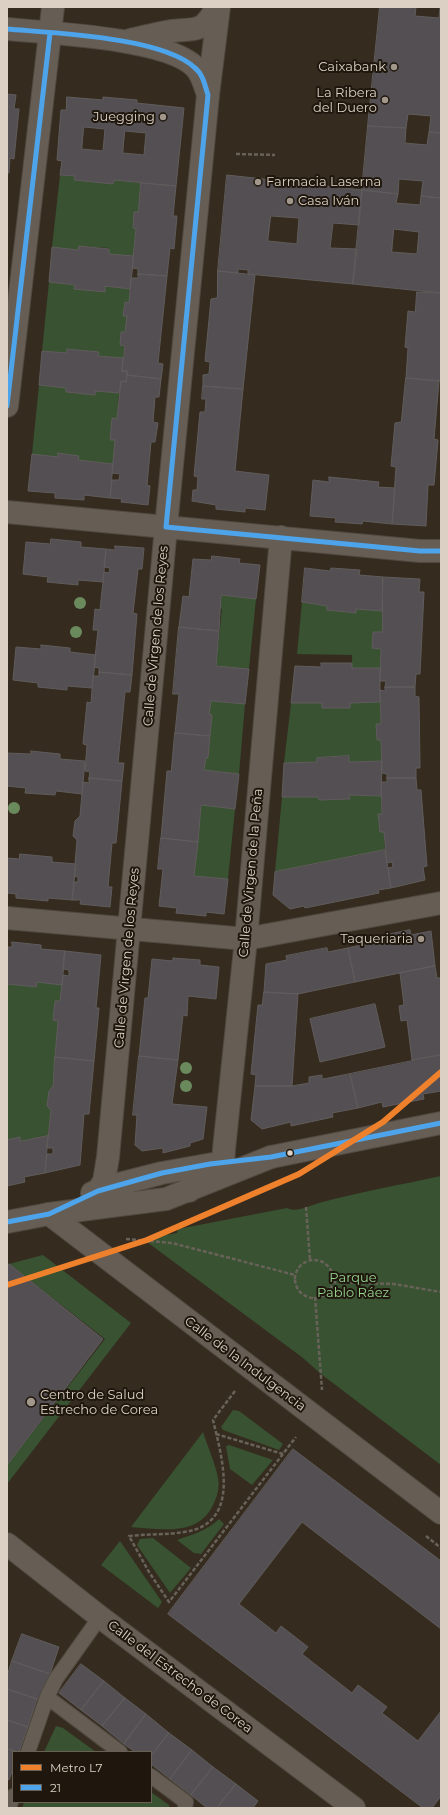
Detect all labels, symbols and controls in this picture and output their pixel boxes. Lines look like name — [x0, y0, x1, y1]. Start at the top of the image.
place label: Caixabank — [318, 59, 386, 75]
marker: Caixabank — [389, 62, 399, 72]
place label: La Ribera del Duero — [313, 85, 377, 116]
marker: La Ribera del Duero — [380, 95, 390, 105]
place label: Juegging — [93, 109, 155, 125]
marker: Juegging — [158, 112, 168, 122]
place label: Farmacia Laserna — [266, 174, 381, 190]
marker: Farmacia Laserna — [253, 177, 263, 187]
place label: Casa Iván — [298, 193, 359, 209]
marker: Casa Iván — [285, 196, 295, 206]
street label: Calle de Virgen de los Reyes — [140, 545, 172, 727]
street label: Calle de Virgen de la Peña — [236, 788, 266, 958]
street label: Calle de Virgen de los Reyes — [111, 867, 143, 1049]
place label: Taqueriaria — [340, 931, 413, 947]
marker: Taqueriaria — [416, 934, 426, 944]
unlabelled marker — [285, 1148, 295, 1158]
park label: Parque Pablo Ráez — [317, 1270, 389, 1301]
street label: Calle de la Indulgencia — [181, 1313, 309, 1415]
place label: Centro de Salud Estrecho de Corea — [40, 1387, 158, 1418]
marker: Centro de Salud Estrecho de Corea — [25, 1396, 37, 1408]
street label: Calle del Estrecho de Corea — [105, 1618, 255, 1736]
legend — [12, 1751, 152, 1803]
text: Metro L7 — [50, 1760, 102, 1775]
text: 21 — [50, 1780, 61, 1795]

